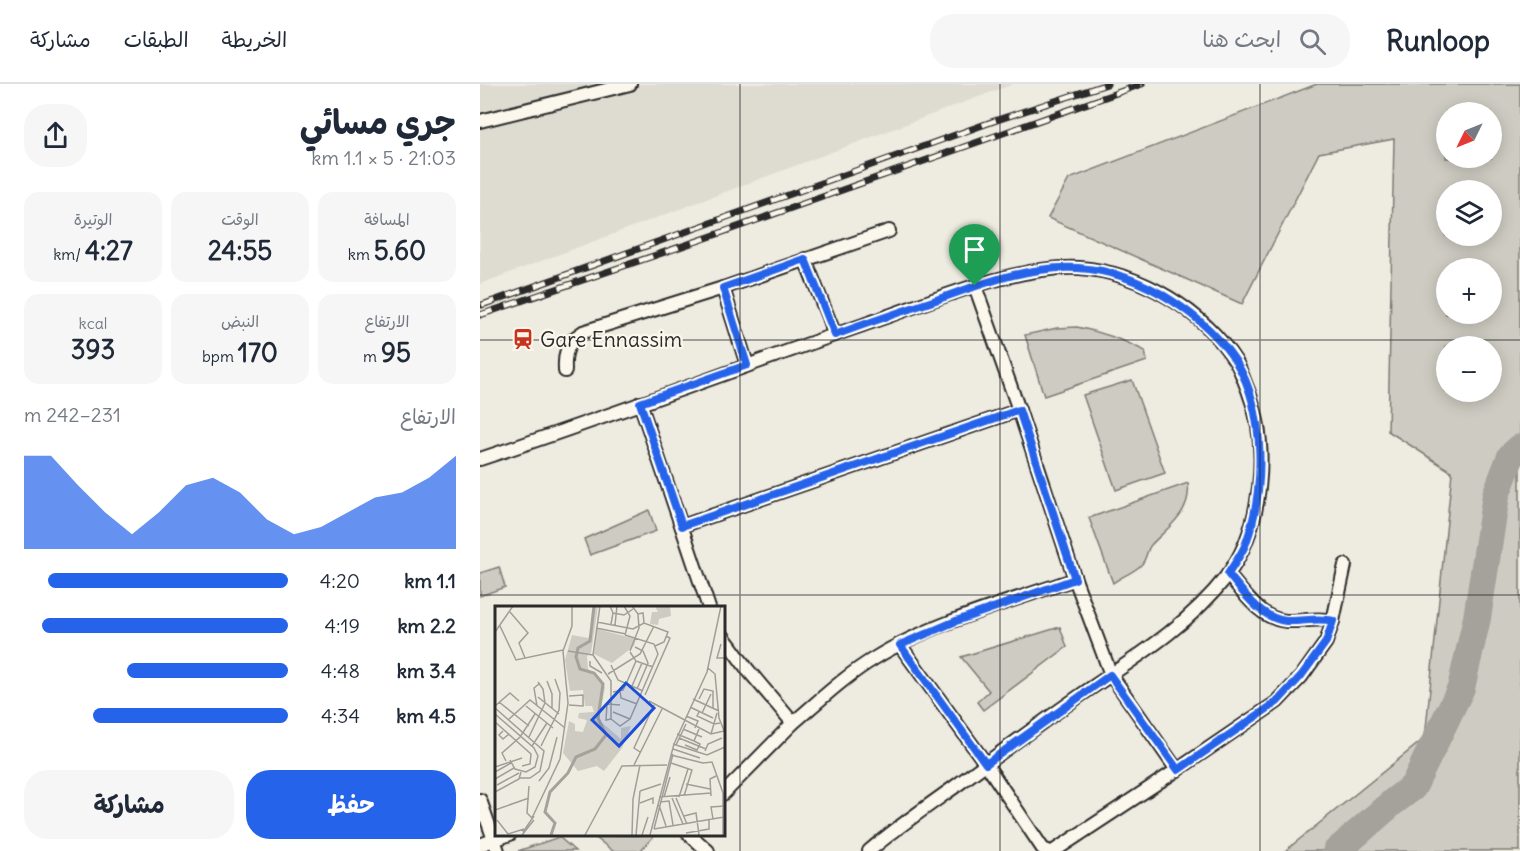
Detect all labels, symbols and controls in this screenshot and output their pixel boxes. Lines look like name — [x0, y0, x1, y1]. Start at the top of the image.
search box — [930, 14, 1350, 68]
text: Runloop — [1386, 23, 1490, 59]
text: ابحث هنا — [1202, 25, 1281, 53]
icon: search — [1296, 25, 1329, 58]
text: مشاركة — [30, 26, 91, 53]
text: الطبقات — [124, 26, 189, 53]
text: الخريطة — [222, 26, 287, 53]
text: جري مسائي — [300, 101, 456, 143]
north arrow — [1436, 102, 1502, 168]
map controls — [1436, 102, 1502, 402]
button: share — [24, 104, 87, 167]
text: 21:03 · 5 × 1.1 km — [311, 145, 456, 170]
button: layers — [1436, 180, 1502, 246]
text: الوتيرة — [74, 209, 112, 229]
text: الوقت — [221, 209, 259, 229]
text: المسافة — [364, 209, 410, 229]
pin — [949, 224, 1000, 286]
icon: arrive — [958, 233, 991, 266]
text: 4:27 — [85, 234, 133, 267]
text: 24:55 — [208, 234, 272, 267]
text: 5.60 — [374, 234, 426, 267]
text: /km — [53, 244, 85, 264]
text: km — [348, 244, 374, 264]
button: + — [1436, 258, 1502, 324]
text: النبض — [221, 311, 259, 331]
text: الارتفاع — [365, 311, 409, 331]
text: kcal — [79, 313, 107, 333]
place label: Gare Ennassim — [540, 326, 682, 353]
station icon: Gare Ennassim — [511, 327, 535, 351]
text: 393 — [71, 333, 115, 366]
text: 170 — [238, 336, 278, 369]
text: 95 — [381, 336, 411, 369]
button: − — [1436, 336, 1502, 402]
text: bpm — [202, 346, 238, 366]
text: m — [363, 346, 381, 366]
text: 231–242 m — [24, 402, 121, 427]
text: الارتفاع — [400, 404, 456, 429]
text: 4:20 — [320, 568, 360, 593]
text: 1.1 km — [404, 568, 456, 593]
inset map — [495, 606, 724, 836]
text: 4:19 — [324, 613, 360, 638]
text: 2.2 km — [397, 613, 456, 638]
text: 4:48 — [321, 658, 360, 683]
text: 3.4 km — [397, 658, 456, 683]
text: 4:34 — [321, 703, 360, 728]
text: 4.5 km — [396, 703, 456, 728]
button: مشاركة — [24, 770, 234, 839]
button: حفظ — [246, 770, 456, 839]

